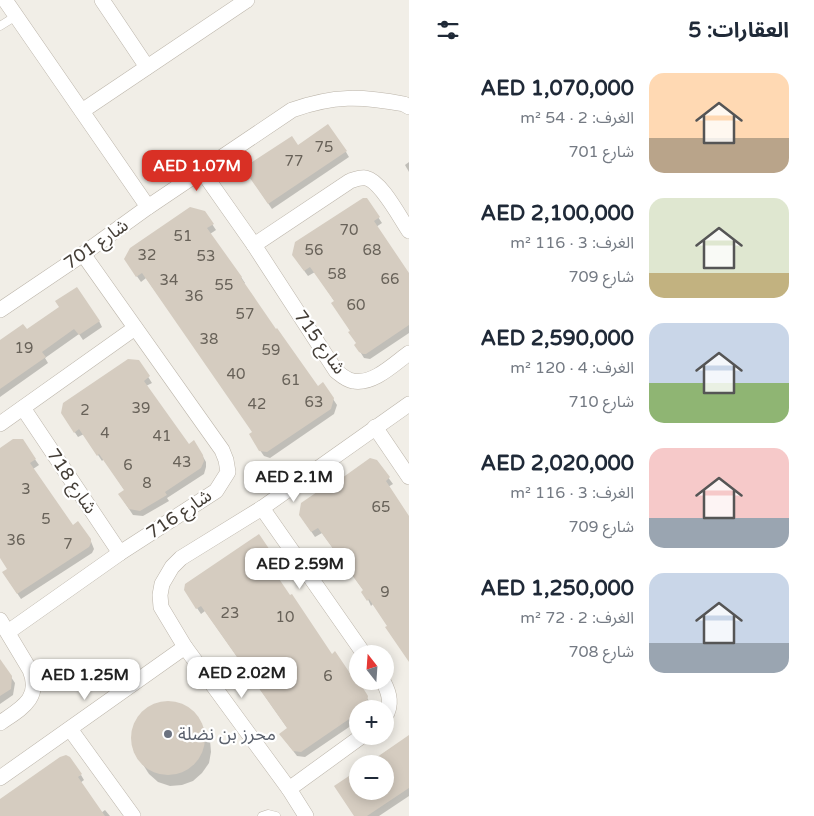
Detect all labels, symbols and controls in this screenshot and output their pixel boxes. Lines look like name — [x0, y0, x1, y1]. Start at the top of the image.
icon: filters — [434, 16, 462, 44]
text: العقارات: 5 — [688, 18, 789, 43]
text: AED 1,070,000 — [480, 76, 634, 101]
icon: home — [689, 93, 749, 153]
text: الغرف: 2 · 54 m² — [520, 108, 634, 128]
house number: 75 — [315, 138, 333, 156]
text: شارع 701 — [568, 142, 634, 162]
pin: AED 1.07M — [140, 150, 254, 192]
house number: 77 — [285, 152, 303, 170]
text: AED 1.07M — [153, 156, 241, 176]
text: AED 2,100,000 — [480, 201, 634, 226]
street label: شارع 701 — [60, 214, 134, 277]
icon: home — [689, 218, 749, 278]
house number: 70 — [340, 221, 358, 239]
house number: 51 — [174, 227, 192, 245]
text: الغرف: 3 · 116 m² — [510, 233, 634, 253]
house number: 56 — [305, 241, 323, 259]
house number: 68 — [363, 241, 381, 259]
house number: 32 — [138, 246, 156, 264]
house number: 53 — [197, 247, 215, 265]
house number: 58 — [328, 265, 346, 283]
text: شارع 709 — [568, 267, 634, 287]
house number: 66 — [381, 270, 399, 288]
house number: 34 — [160, 271, 178, 289]
house number: 55 — [215, 276, 233, 294]
house number: 36 — [185, 287, 203, 305]
house number: 60 — [347, 296, 365, 314]
house number: 57 — [236, 305, 254, 323]
street label: شارع 715 — [287, 306, 351, 380]
text: AED 2,590,000 — [480, 326, 634, 351]
house number: 38 — [200, 330, 218, 348]
house number: 19 — [15, 339, 33, 357]
house number: 59 — [262, 341, 280, 359]
icon: home — [689, 343, 749, 403]
text: الغرف: 4 · 120 m² — [510, 358, 634, 378]
house number: 40 — [227, 365, 245, 383]
house number: 61 — [282, 371, 300, 389]
text: شارع 710 — [568, 392, 634, 412]
house number: 63 — [305, 393, 323, 411]
house number: 42 — [248, 395, 266, 413]
house number: 39 — [132, 399, 150, 417]
house number: 2 — [80, 401, 90, 419]
house number: 4 — [100, 424, 110, 442]
house number: 41 — [153, 427, 171, 445]
street label: شارع 718 — [40, 444, 102, 519]
text: AED 2,020,000 — [480, 451, 634, 476]
house number: 43 — [173, 453, 191, 471]
house number: 6 — [123, 456, 133, 474]
pin: AED 2.1M — [242, 460, 346, 503]
text: AED 2.1M — [255, 467, 333, 487]
icon: home — [689, 468, 749, 528]
house number: 8 — [142, 474, 152, 492]
house number: 3 — [21, 480, 31, 498]
text: الغرف: 3 · 116 m² — [510, 483, 634, 503]
street label: شارع 716 — [142, 484, 217, 546]
house number: 65 — [372, 498, 390, 516]
house number: 5 — [41, 510, 51, 528]
text: شارع 709 — [568, 517, 634, 537]
house number: 36 — [7, 531, 25, 549]
house number: 7 — [63, 535, 73, 553]
pin: AED 2.59M — [243, 548, 357, 590]
text: AED 2.59M — [256, 554, 344, 574]
text: AED 1,250,000 — [480, 576, 634, 601]
house number: 9 — [380, 583, 390, 601]
icon: home — [689, 593, 749, 653]
house number: 23 — [221, 604, 239, 622]
house number: 10 — [276, 608, 294, 626]
text: الغرف: 2 · 72 m² — [520, 608, 634, 628]
text: شارع 708 — [568, 642, 634, 662]
north arrow — [349, 645, 394, 690]
map controls — [349, 645, 394, 800]
pin: AED 2.02M — [185, 656, 299, 699]
pin: AED 1.25M — [28, 658, 142, 701]
text: AED 2.02M — [198, 663, 286, 683]
text: AED 1.25M — [41, 665, 129, 685]
house number: 6 — [323, 667, 333, 685]
button: + — [349, 700, 394, 745]
place label: محرز بن نضلة — [178, 723, 276, 745]
marker: محرز بن نضلة — [162, 728, 174, 740]
button: − — [349, 755, 394, 800]

